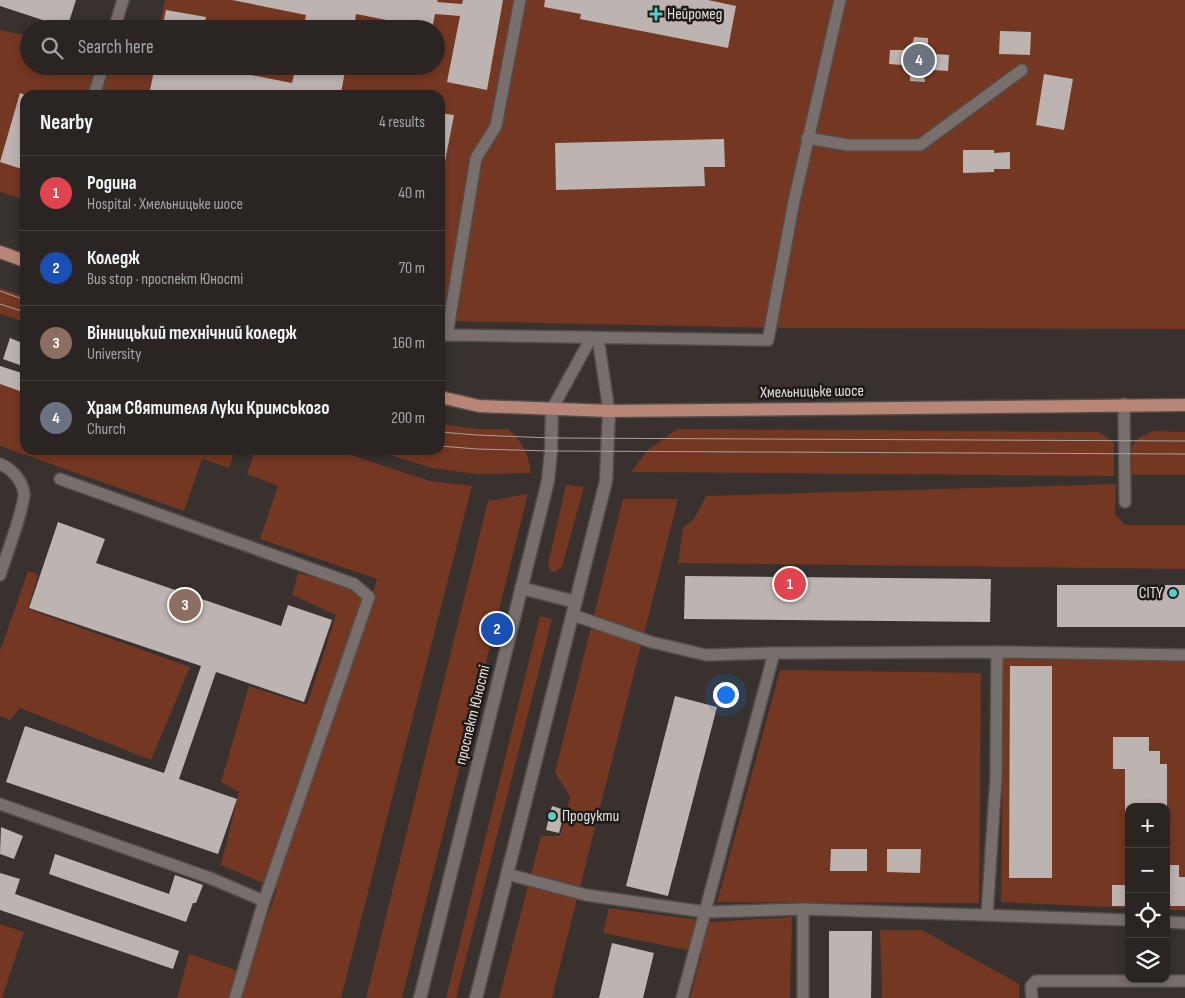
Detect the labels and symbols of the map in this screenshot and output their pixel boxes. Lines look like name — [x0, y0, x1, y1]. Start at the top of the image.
place label: Нейромед — [667, 5, 722, 24]
marker: Нейромед — [649, 7, 663, 21]
pin: 4 — [903, 41, 935, 79]
street label: Хмельницьке шосе — [759, 382, 864, 402]
pin: 1 — [774, 565, 806, 603]
place label: CITY — [1139, 584, 1163, 603]
pin: 3 — [169, 586, 201, 624]
marker: CITY — [1167, 587, 1179, 599]
pin: 2 — [481, 610, 513, 648]
street label: проспект Юності — [451, 663, 495, 767]
your location — [713, 682, 739, 708]
place label: Продукти — [562, 807, 619, 826]
marker: Продукти — [546, 810, 558, 822]

